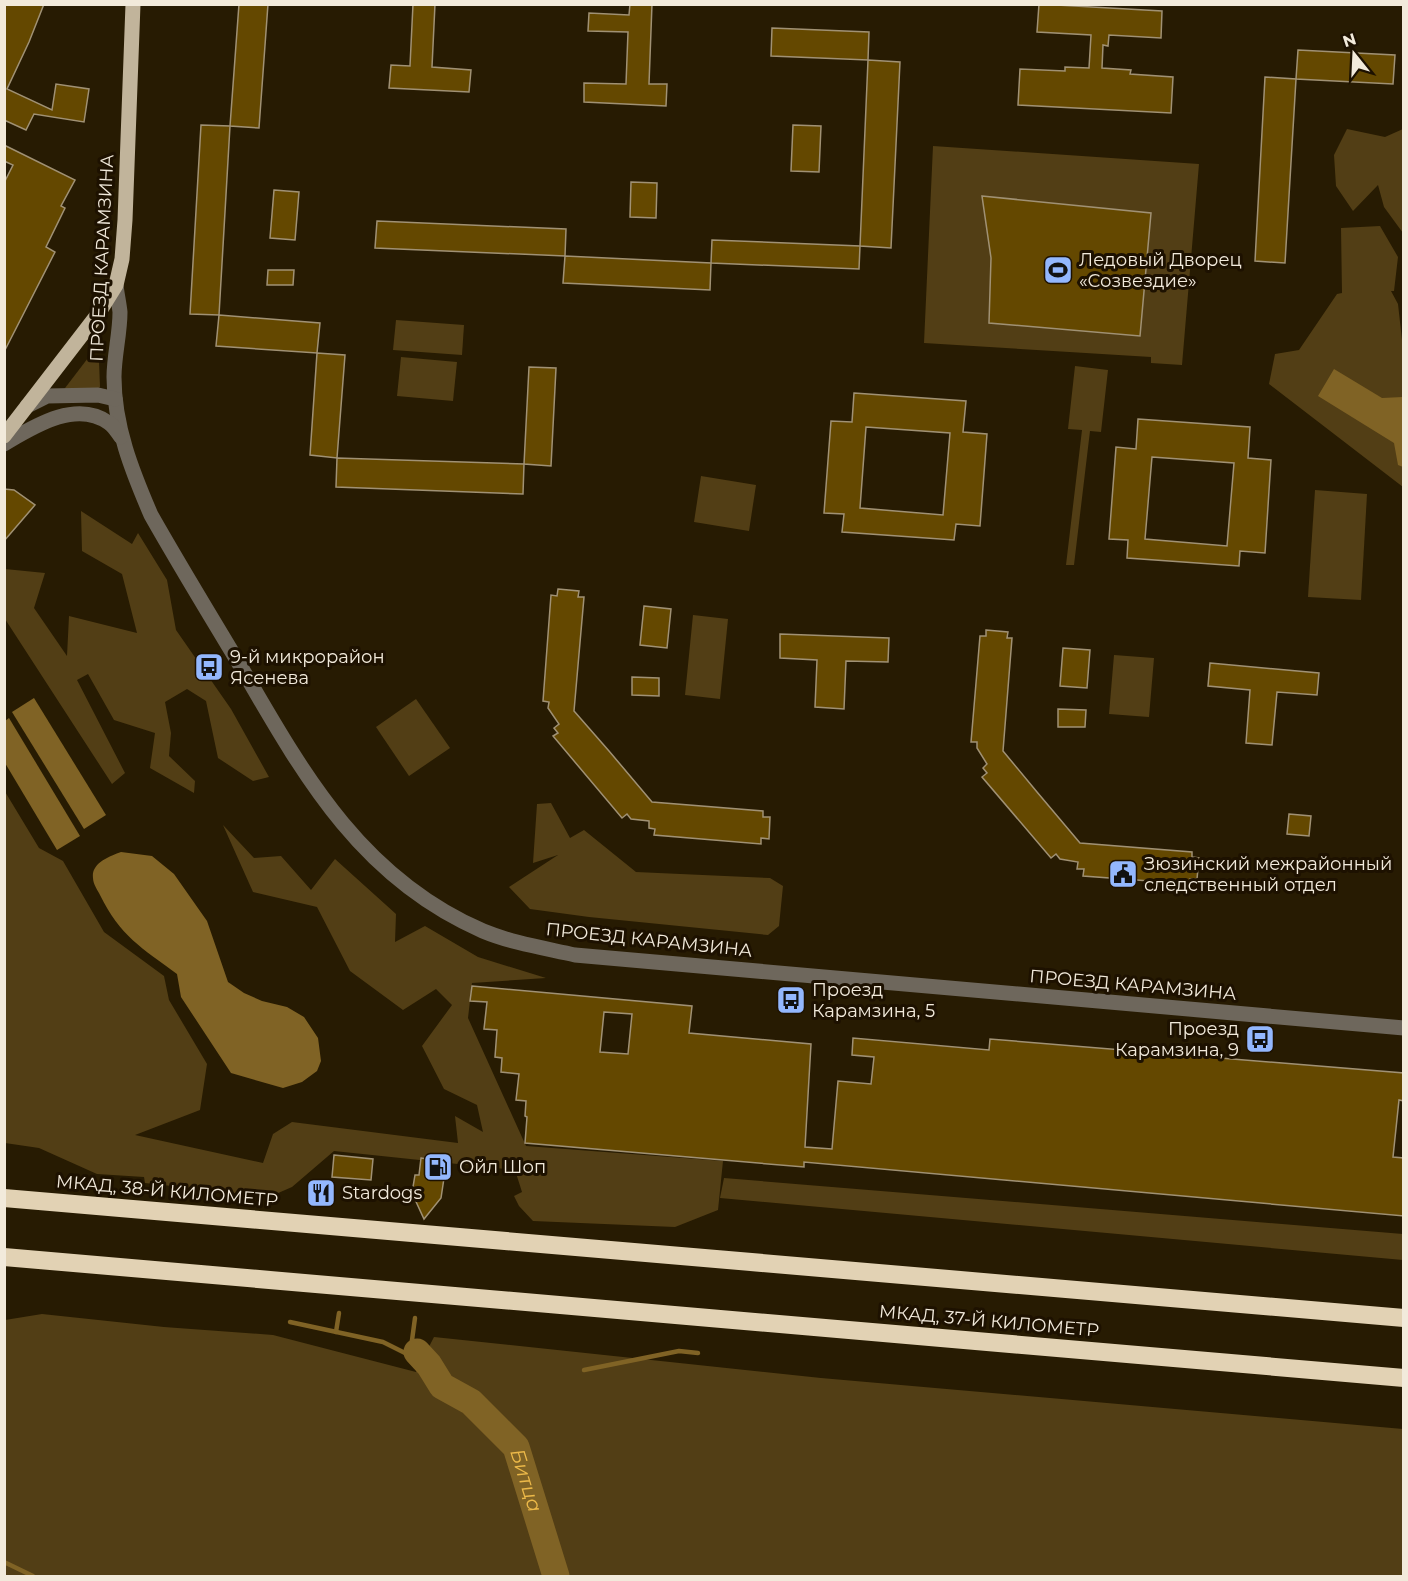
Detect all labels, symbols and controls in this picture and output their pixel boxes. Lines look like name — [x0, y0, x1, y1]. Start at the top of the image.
north arrow — [1324, 24, 1384, 84]
text: N — [1340, 29, 1359, 51]
street label: ПРОЕЗД КАРАМЗИНА — [86, 153, 118, 362]
place label: Ледовый Дворец «Созвездие» — [1079, 249, 1242, 292]
sports icon: Ледовый Дворец «Созвездие» — [1042, 254, 1074, 286]
place label: 9-й микрорайон Ясенева — [230, 646, 385, 689]
bus stop icon: 9-й микрорайон Ясенева — [193, 651, 225, 683]
place label: Зюзинский межрайонный следственный отдел — [1144, 853, 1392, 896]
public building icon: Зюзинский межрайонный следственный отдел — [1107, 858, 1139, 890]
street label: ПРОЕЗД КАРАМЗИНА — [545, 918, 754, 962]
street label: ПРОЕЗД КАРАМЗИНА — [1029, 965, 1238, 1005]
place label: Проезд Карамзина, 5 — [812, 979, 935, 1022]
bus stop icon: Проезд Карамзина, 5 — [775, 984, 807, 1016]
place label: Проезд Карамзина, 9 — [1115, 1018, 1239, 1061]
bus stop icon: Проезд Карамзина, 9 — [1244, 1023, 1276, 1055]
fuel station icon: Ойл Шоп — [422, 1151, 454, 1183]
place label: Ойл Шоп — [459, 1156, 546, 1178]
street label: МКАД, 38-Й КИЛОМЕТР — [55, 1170, 279, 1212]
restaurant icon: Stardogs — [305, 1177, 337, 1209]
place label: Stardogs — [342, 1182, 422, 1204]
street label: МКАД, 37-Й КИЛОМЕТР — [878, 1300, 1100, 1342]
water label: Битца — [505, 1446, 547, 1515]

